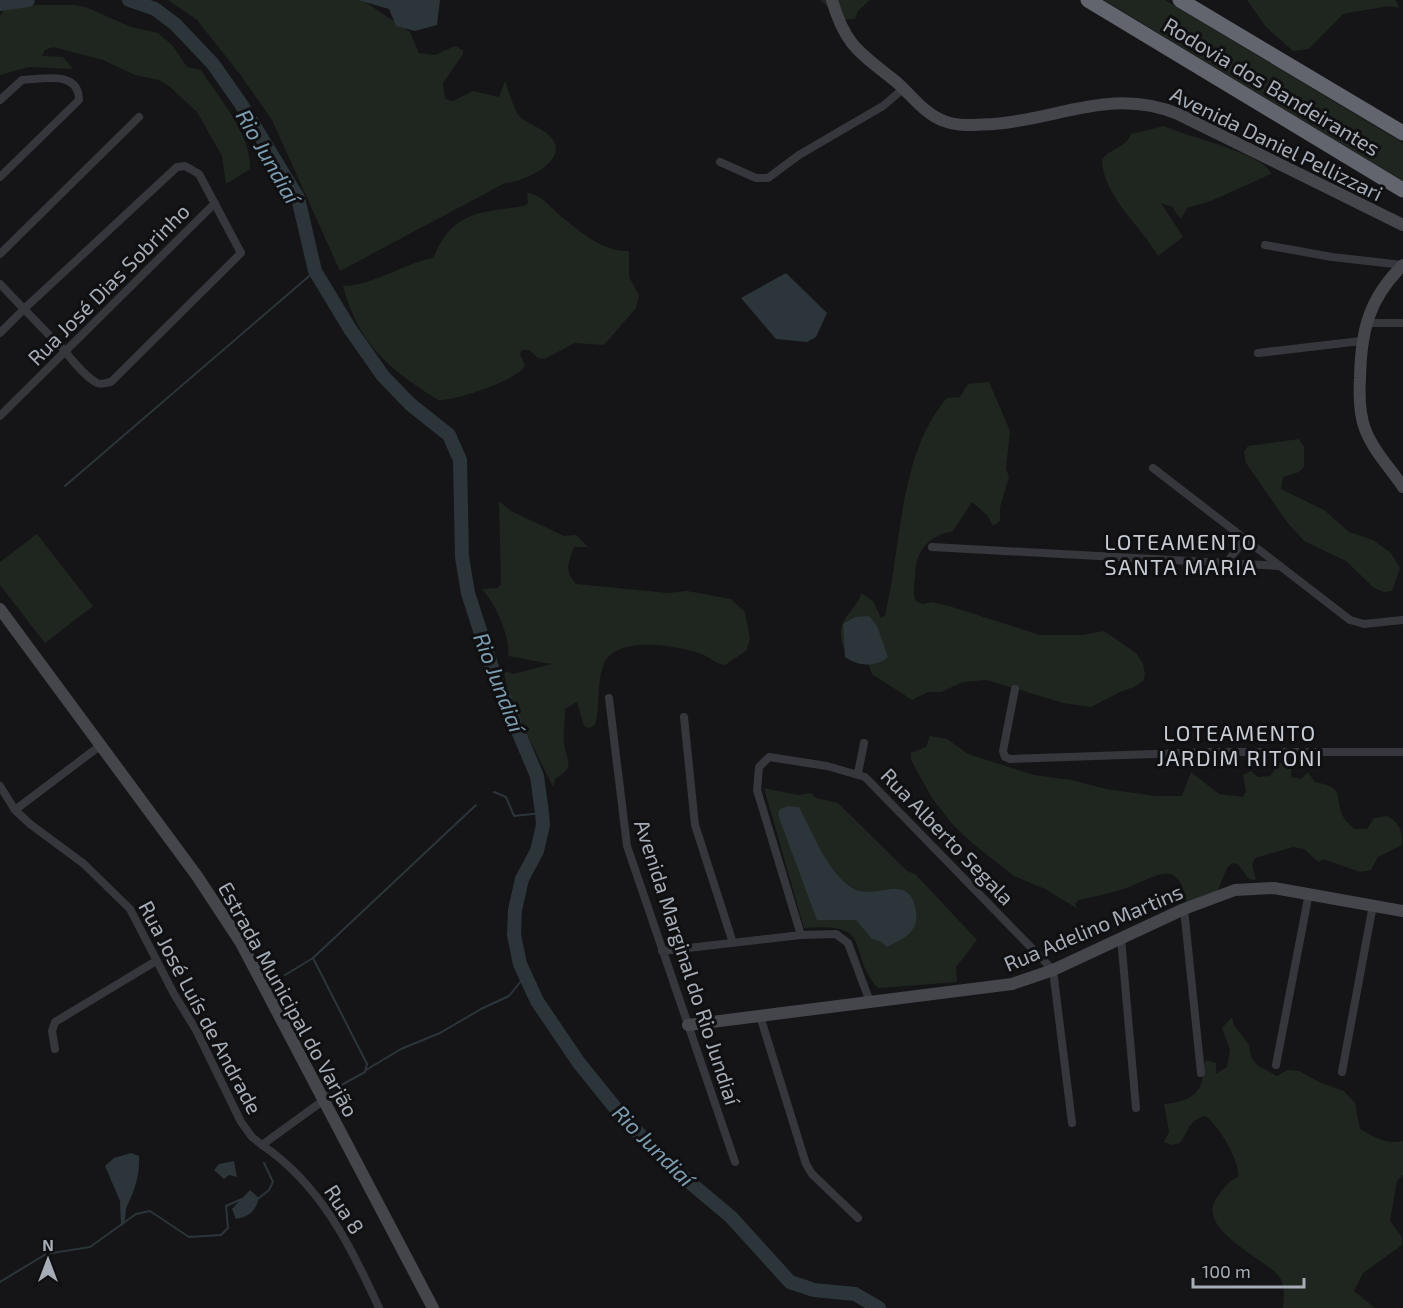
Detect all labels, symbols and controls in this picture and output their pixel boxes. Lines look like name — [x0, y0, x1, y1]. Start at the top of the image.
street label: Rodovia dos Bandeirantes — [1159, 11, 1385, 161]
street label: Avenida Daniel Pellizzari — [1167, 81, 1387, 205]
water label: Rio Jundiaí — [232, 104, 308, 210]
street label: Rua José Dias Sobrinho — [22, 198, 194, 370]
district label: LOTEAMENTO SANTA MARIA — [1104, 528, 1258, 579]
water label: Rio Jundiaí — [469, 629, 532, 738]
district label: LOTEAMENTO JARDIM RITONI — [1157, 719, 1323, 770]
street label: Rua Alberto Segala — [876, 763, 1020, 909]
street label: Avenida Marginal do Rio Jundiaí — [630, 816, 746, 1108]
street label: Estrada Municipal do Varjão — [213, 877, 364, 1121]
street label: Rua Adelino Martins — [1000, 878, 1186, 976]
street label: Rua José Luís de Andrade — [134, 896, 268, 1118]
water label: Rio Jundiaí — [608, 1099, 702, 1193]
street label: Rua 8 — [320, 1180, 370, 1238]
north arrow — [18, 1230, 78, 1290]
text: N — [42, 1235, 54, 1254]
scale bar — [1193, 1251, 1304, 1289]
text: 100 m — [1202, 1260, 1251, 1282]

